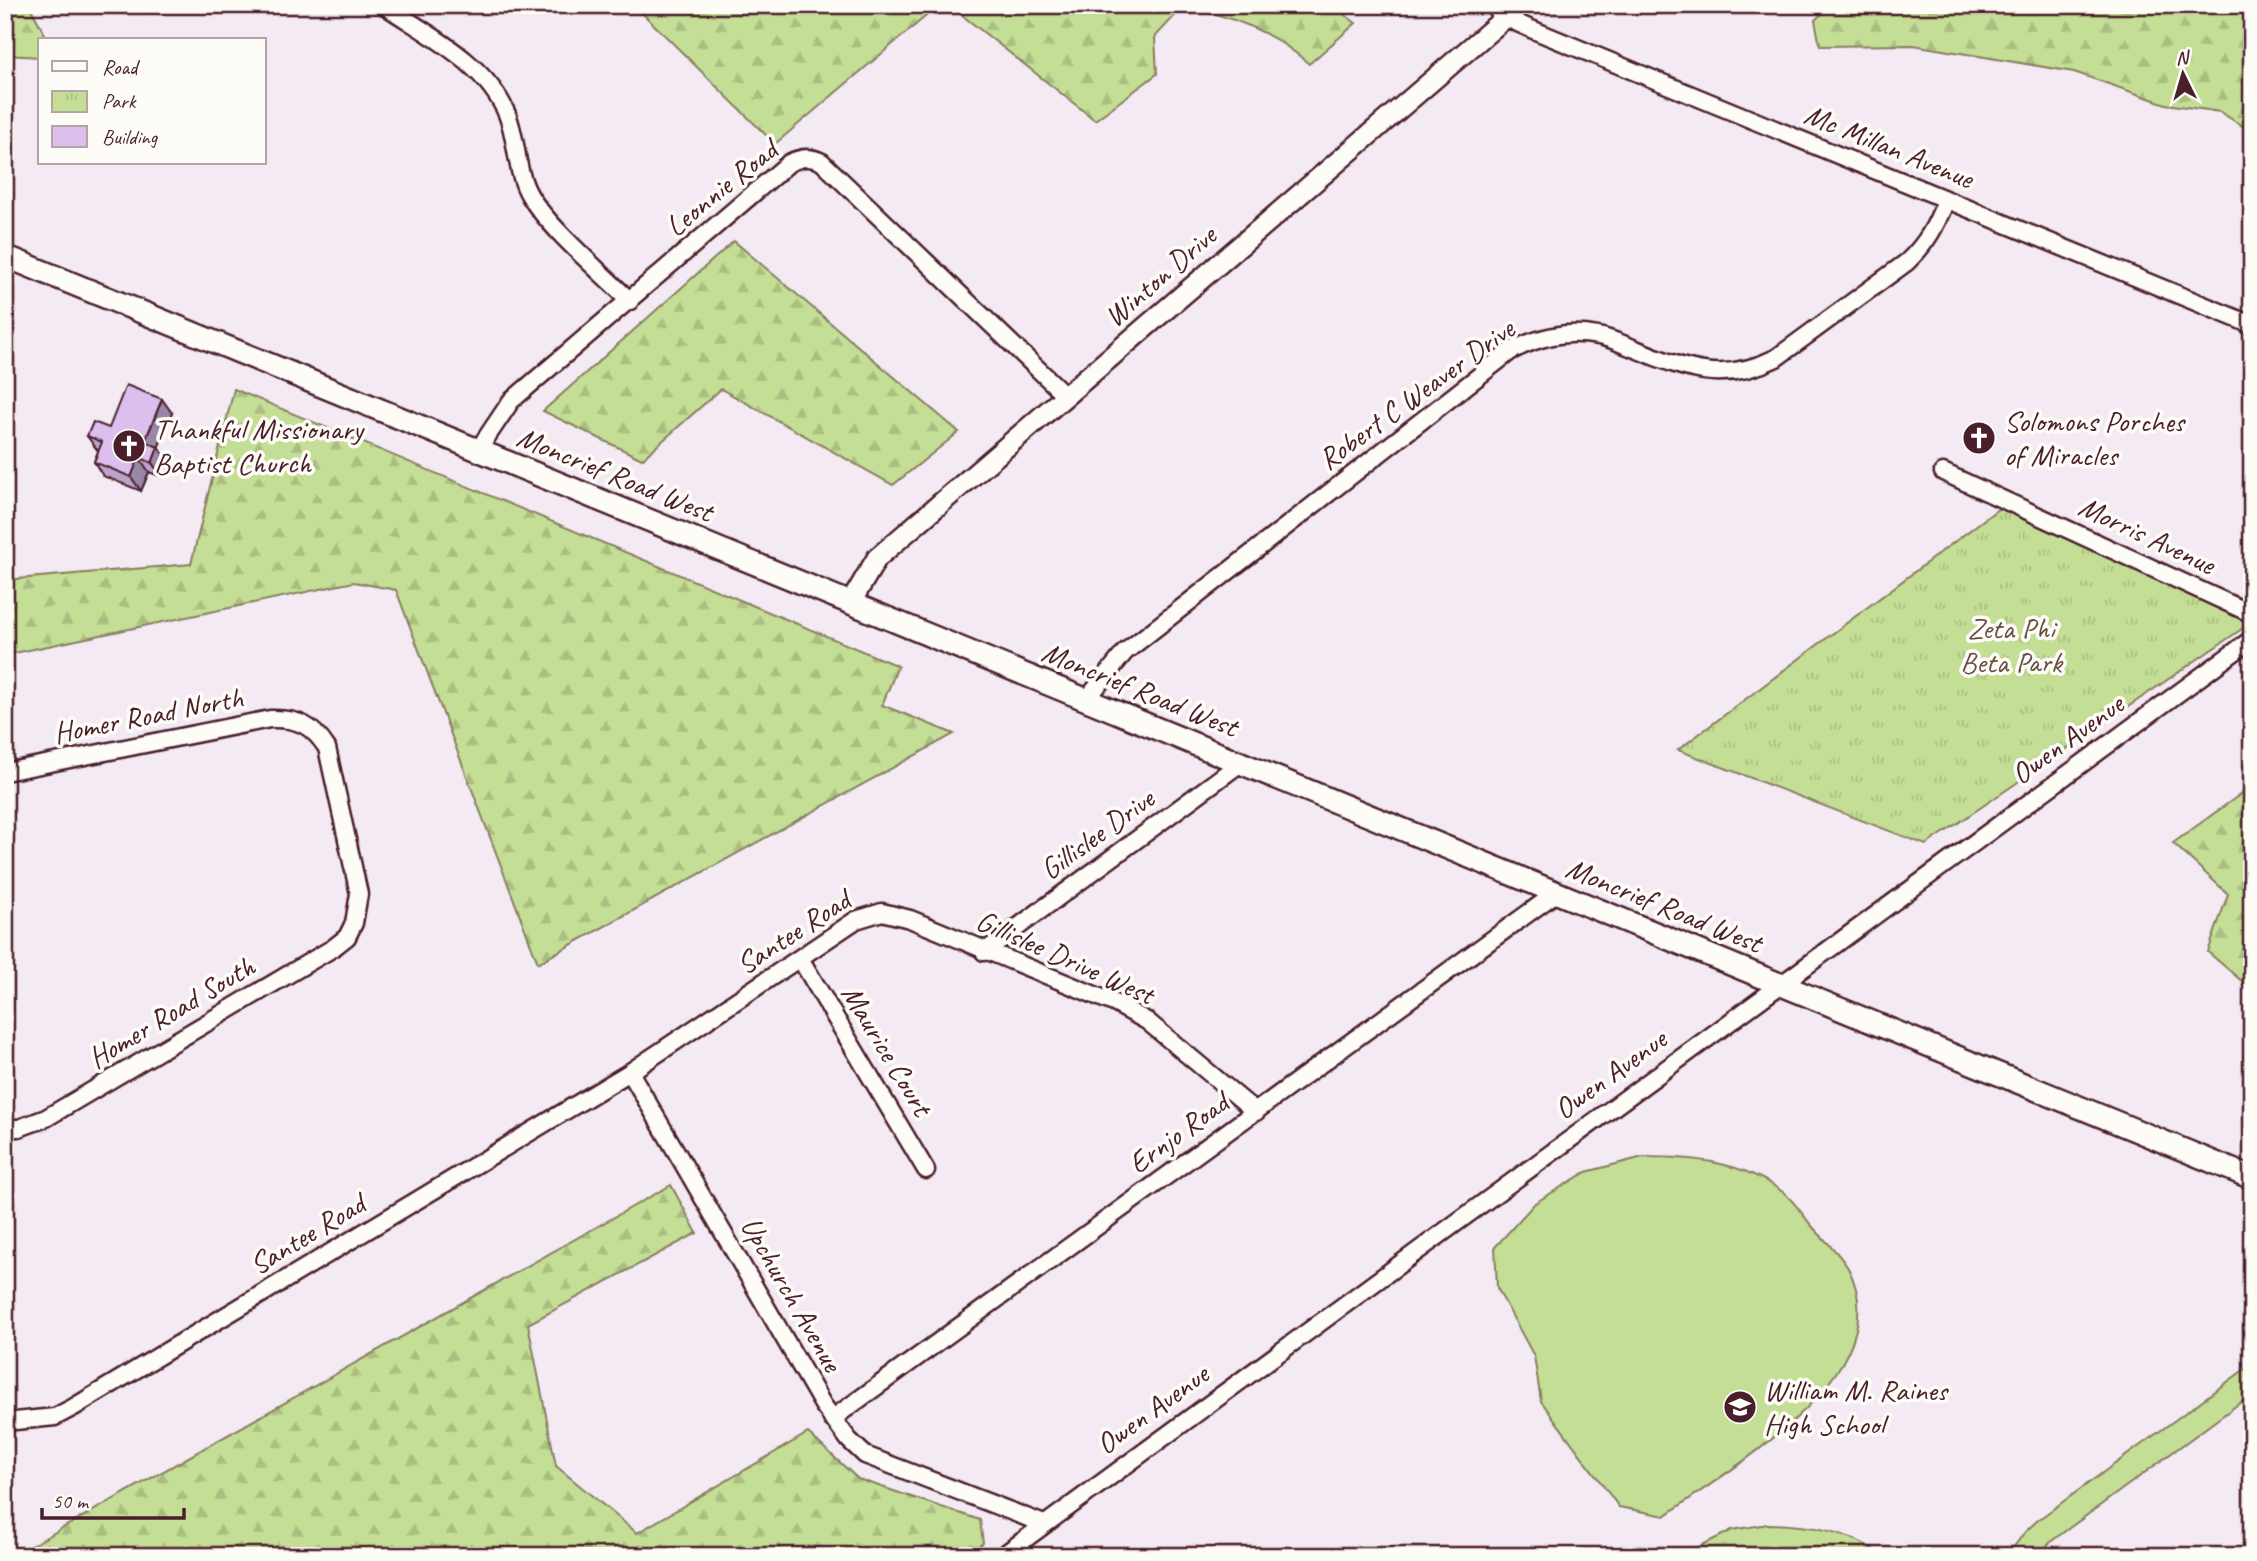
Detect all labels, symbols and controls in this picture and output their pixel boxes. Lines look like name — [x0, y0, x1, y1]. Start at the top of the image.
legend — [38, 38, 266, 164]
north arrow — [2148, 38, 2218, 108]
text: N — [2175, 45, 2192, 71]
text: Road — [102, 54, 141, 80]
text: Park — [102, 88, 137, 114]
street label: Mc Millan Avenue — [1799, 95, 1981, 198]
text: Building — [102, 124, 159, 150]
street label: Leonnie Road — [657, 129, 788, 245]
street label: Winton Drive — [1096, 215, 1226, 335]
street label: Robert C Weaver Drive — [1310, 309, 1523, 478]
place label: Solomons Porches of Miracles — [2004, 402, 2187, 474]
place label: Thankful Missionary Baptist Church — [154, 410, 365, 482]
street label: Moncrief Road West — [512, 418, 721, 532]
church icon: Solomons Porches of Miracles — [1960, 419, 1998, 457]
church icon: Thankful Missionary Baptist Church — [110, 427, 148, 465]
street label: Morris Avenue — [2073, 487, 2223, 584]
park label: Zeta Phi Beta Park — [1960, 609, 2064, 681]
street label: Moncrief Road West — [1037, 633, 1246, 747]
street label: Homer Road North — [50, 678, 246, 752]
street label: Owen Avenue — [2003, 684, 2133, 793]
street label: Gillislee Drive — [1033, 779, 1163, 888]
street label: Moncrief Road West — [1561, 849, 1770, 963]
street label: Santee Road — [729, 879, 860, 983]
street label: Gillislee Drive West — [970, 901, 1163, 1014]
street label: Homer Road South — [81, 947, 262, 1077]
street label: Maurice Court — [833, 977, 943, 1125]
street label: Owen Avenue — [1546, 1019, 1676, 1128]
street label: Ernjo Road — [1120, 1081, 1239, 1182]
street label: Santee Road — [242, 1183, 375, 1283]
street label: Upchurch Avenue — [732, 1210, 853, 1380]
street label: Owen Avenue — [1088, 1354, 1218, 1463]
place label: William M. Raines High School — [1764, 1371, 1950, 1443]
school or university icon: William M. Raines High School — [1721, 1388, 1759, 1426]
scale bar — [42, 1477, 184, 1521]
text: 50 m — [52, 1488, 90, 1514]

